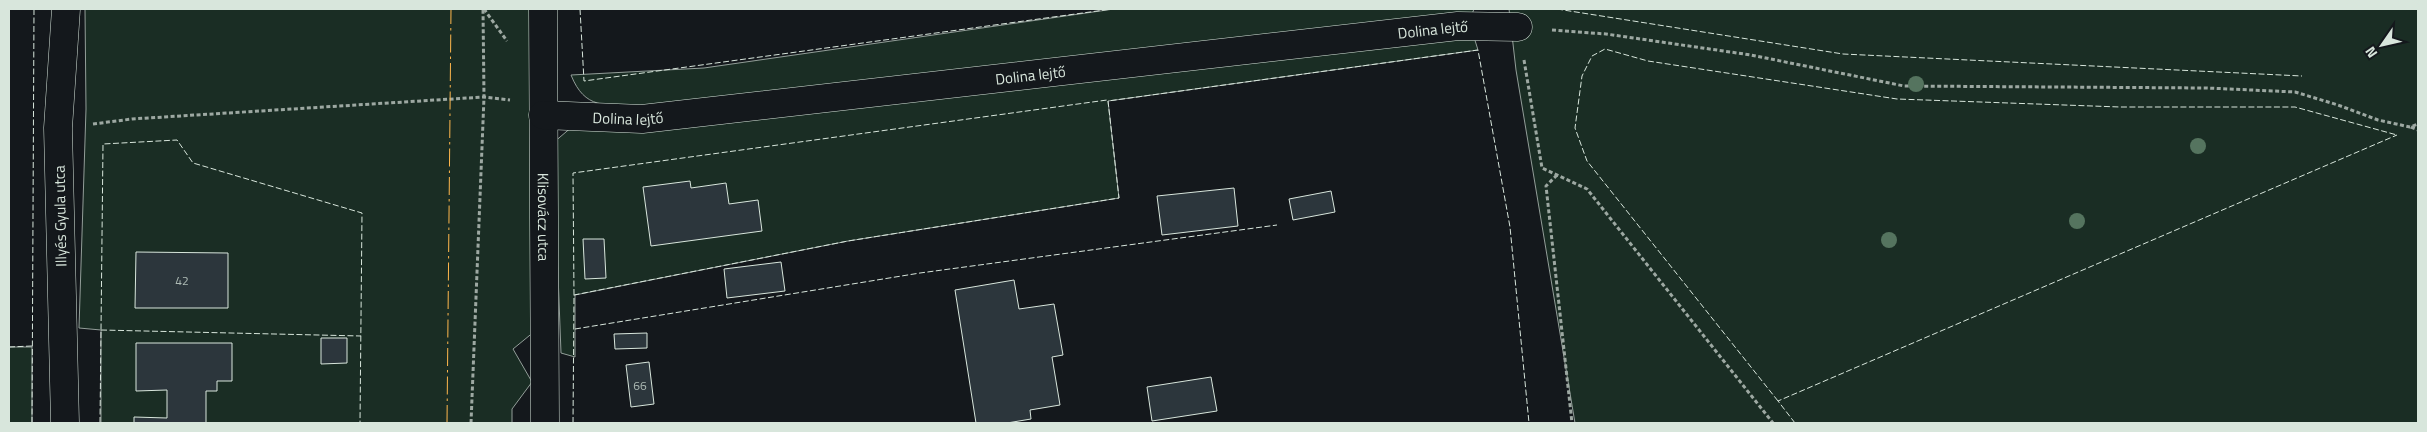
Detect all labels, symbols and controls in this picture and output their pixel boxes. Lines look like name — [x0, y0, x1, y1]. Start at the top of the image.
street label: Dolina lejtő — [1396, 14, 1468, 44]
north arrow — [2357, 20, 2407, 70]
text: N — [2359, 43, 2382, 62]
street label: Dolina lejtő — [994, 59, 1067, 90]
street label: Dolina lejtő — [592, 105, 665, 131]
street label: Illyés Gyula utca — [48, 165, 72, 267]
street label: Klisovácz utca — [532, 173, 556, 262]
house number: 42 — [175, 271, 189, 290]
house number: 66 — [633, 376, 647, 395]

